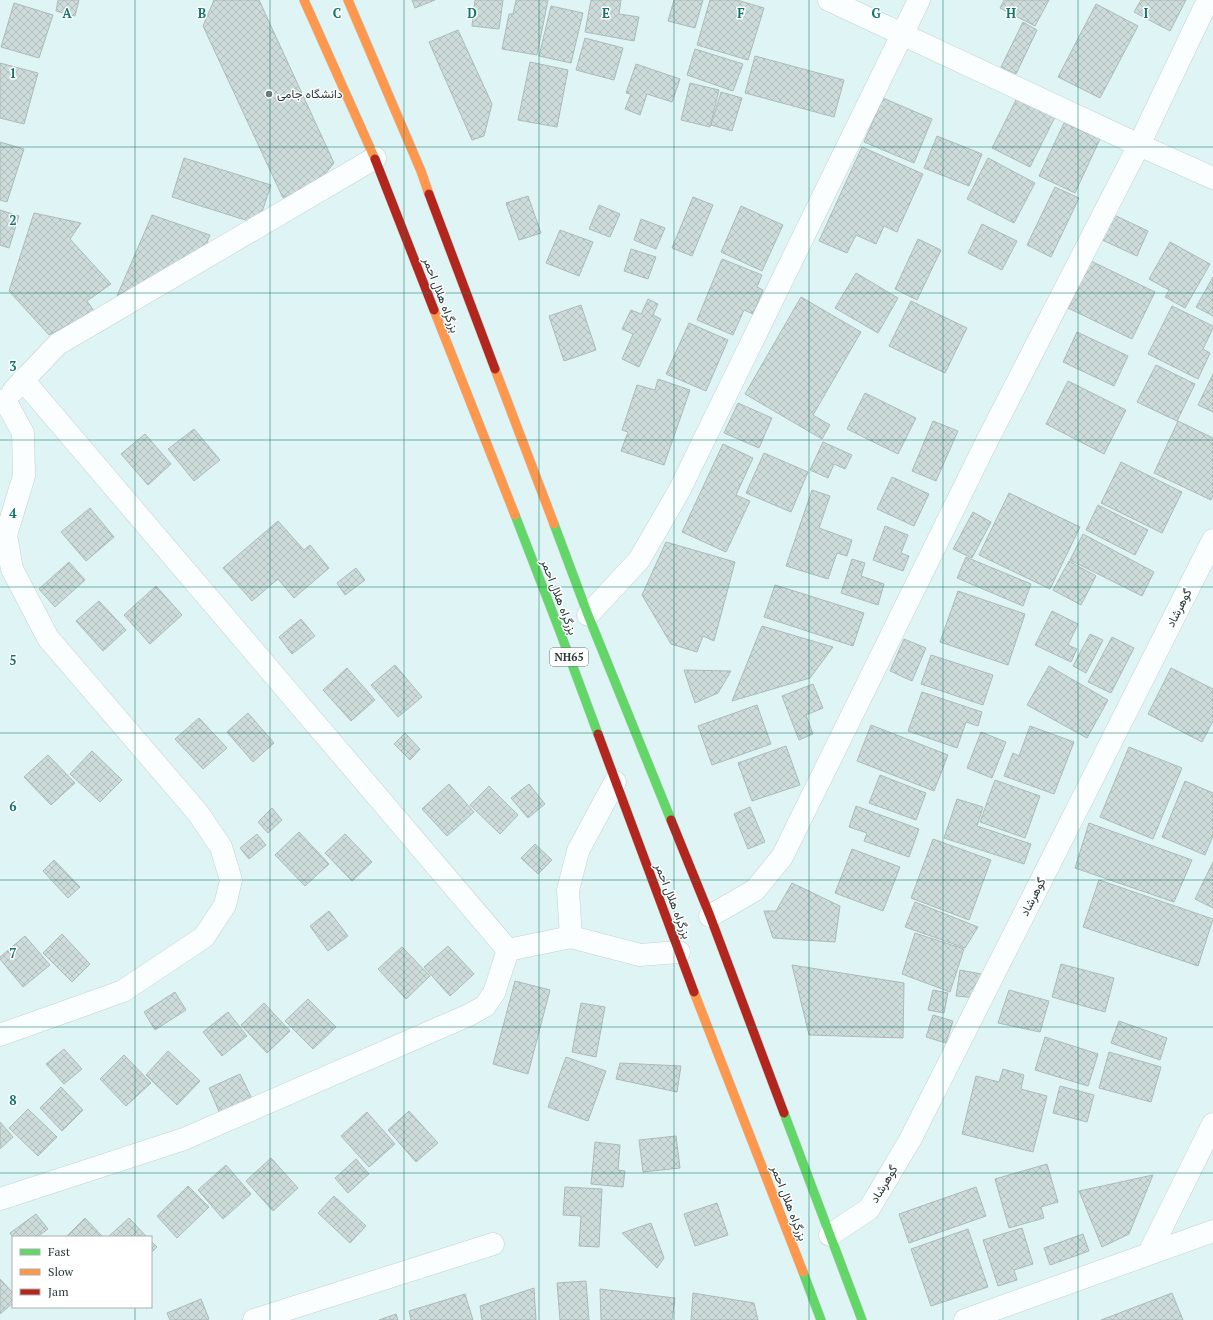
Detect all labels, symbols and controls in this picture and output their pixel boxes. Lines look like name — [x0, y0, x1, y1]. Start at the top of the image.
text: A — [62, 4, 72, 22]
text: B — [198, 4, 206, 22]
text: C — [333, 4, 341, 22]
text: D — [467, 4, 477, 22]
text: E — [602, 4, 610, 22]
text: F — [737, 4, 745, 22]
text: G — [871, 4, 881, 22]
text: H — [1006, 4, 1016, 22]
text: I — [1144, 4, 1149, 22]
text: 1 — [9, 64, 17, 82]
place label: دانشگاه جامی — [277, 86, 343, 102]
marker: دانشگاه جامی — [264, 89, 274, 99]
text: 2 — [9, 211, 17, 229]
street label: بزرگراه هلال احمر — [419, 254, 463, 335]
text: 3 — [9, 357, 17, 375]
text: 4 — [9, 504, 17, 522]
street label: بزرگراه هلال احمر — [537, 556, 581, 637]
street label: گوهرشاد — [1163, 586, 1195, 630]
road number: NH65 — [550, 648, 588, 666]
text: 5 — [9, 651, 17, 669]
text: 6 — [9, 797, 17, 815]
street label: بزرگراه هلال احمر — [651, 860, 695, 941]
street label: گوهرشاد — [1017, 875, 1049, 919]
text: 7 — [9, 944, 17, 962]
text: 8 — [9, 1091, 17, 1109]
street label: بزرگراه هلال احمر — [767, 1162, 811, 1243]
street label: گوهرشاد — [867, 1162, 901, 1206]
legend — [12, 1236, 152, 1308]
text: Fast — [48, 1244, 71, 1259]
text: Slow — [48, 1264, 74, 1279]
text: Jam — [48, 1284, 69, 1299]

